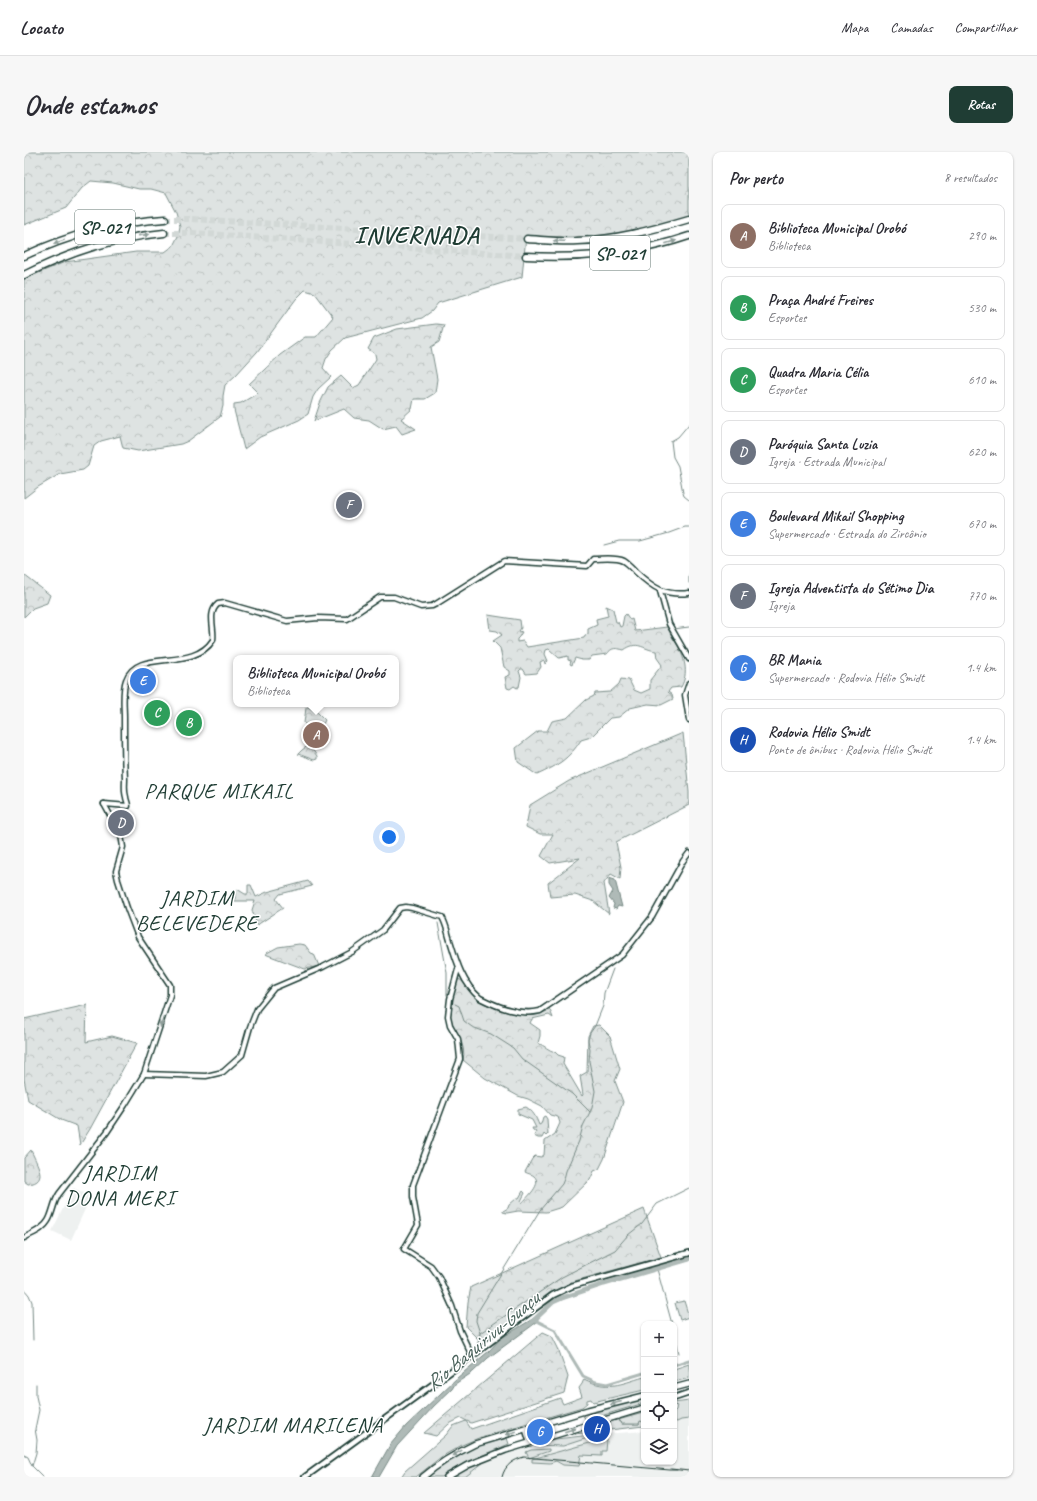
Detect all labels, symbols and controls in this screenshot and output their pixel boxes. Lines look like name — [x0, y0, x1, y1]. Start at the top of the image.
text: Locato — [20, 16, 63, 40]
text: Mapa — [841, 19, 868, 36]
text: Camadas — [890, 19, 933, 36]
text: Compartilhar — [955, 19, 1017, 36]
button: Rotas — [949, 86, 1013, 123]
text: Onde estamos — [24, 87, 156, 122]
text: Por perto — [729, 168, 783, 189]
text: 8 resultados — [944, 170, 997, 186]
road number: SP-021 — [75, 210, 135, 244]
text: Biblioteca Municipal Orobó — [768, 219, 905, 238]
district label: INVERNADA — [355, 220, 480, 250]
text: A — [740, 228, 746, 244]
text: 290 m — [968, 228, 996, 244]
one-way arrow — [138, 232, 150, 238]
road number: SP-021 — [590, 236, 650, 270]
one-way arrow — [552, 238, 565, 244]
text: Biblioteca — [768, 238, 811, 254]
one-way arrow — [53, 239, 65, 245]
one-way arrow — [665, 239, 677, 245]
text: Praça André Freires — [768, 291, 873, 310]
text: B — [740, 300, 746, 316]
text: 530 m — [968, 300, 996, 316]
text: Esportes — [768, 310, 806, 326]
text: Quadra Maria Célia — [768, 363, 868, 382]
text: C — [740, 372, 746, 388]
text: 610 m — [968, 372, 996, 388]
text: Esportes — [768, 382, 806, 398]
text: Paróquia Santa Luzia — [768, 435, 877, 454]
text: D — [739, 444, 747, 460]
text: 620 m — [968, 444, 996, 460]
text: Igreja · Estrada Municipal — [768, 454, 885, 470]
pin: F — [336, 490, 362, 520]
text: Boulevard Mikail Shopping — [768, 507, 903, 526]
text: E — [740, 516, 746, 532]
text: 670 m — [968, 516, 996, 532]
text: Supermercado · Estrada do Zircônio — [768, 526, 926, 542]
text: Igreja Adventista do Sétimo Dia — [768, 579, 933, 598]
text: F — [740, 588, 746, 604]
text: 770 m — [968, 588, 996, 604]
text: Igreja — [768, 598, 794, 614]
text: BR Mania — [768, 651, 821, 670]
popup — [233, 655, 399, 707]
text: G — [740, 660, 746, 676]
text: 1.4 km — [966, 660, 996, 676]
text: Biblioteca Municipal Orobó — [247, 664, 385, 683]
pin: E — [130, 666, 156, 696]
text: Supermercado · Rodovia Hélio Smidt — [768, 670, 924, 686]
text: Biblioteca — [247, 683, 290, 699]
pin: C — [144, 698, 170, 728]
pin: B — [176, 708, 202, 738]
pin: A — [303, 720, 329, 750]
text: Rodovia Hélio Smidt — [768, 723, 870, 742]
text: H — [739, 732, 747, 748]
text: 1.4 km — [966, 732, 996, 748]
text: Ponto de ônibus · Rodovia Hélio Smidt — [768, 742, 932, 758]
district label: PARQUE MIKAIL — [144, 777, 294, 805]
pin: D — [108, 808, 134, 838]
your location — [379, 827, 399, 847]
district label: JARDIM BELEVEDERE — [136, 884, 260, 937]
one-way arrow — [158, 1017, 164, 1029]
district label: JARDIM DONA MERI — [65, 1159, 179, 1212]
water label: Rio Baquirivu-Guaçu — [420, 1284, 547, 1396]
map controls — [641, 1321, 677, 1465]
button: + — [641, 1321, 677, 1357]
button: − — [641, 1357, 677, 1393]
button: locate — [641, 1393, 677, 1429]
one-way arrow — [610, 1400, 622, 1406]
district label: JARDIM MARILENA — [202, 1411, 383, 1439]
pin: H — [584, 1414, 610, 1444]
pin: G — [527, 1417, 553, 1447]
one-way arrow — [564, 1427, 576, 1433]
button: layers — [641, 1429, 677, 1465]
one-way arrow — [504, 1430, 516, 1436]
one-way arrow — [452, 1449, 463, 1456]

